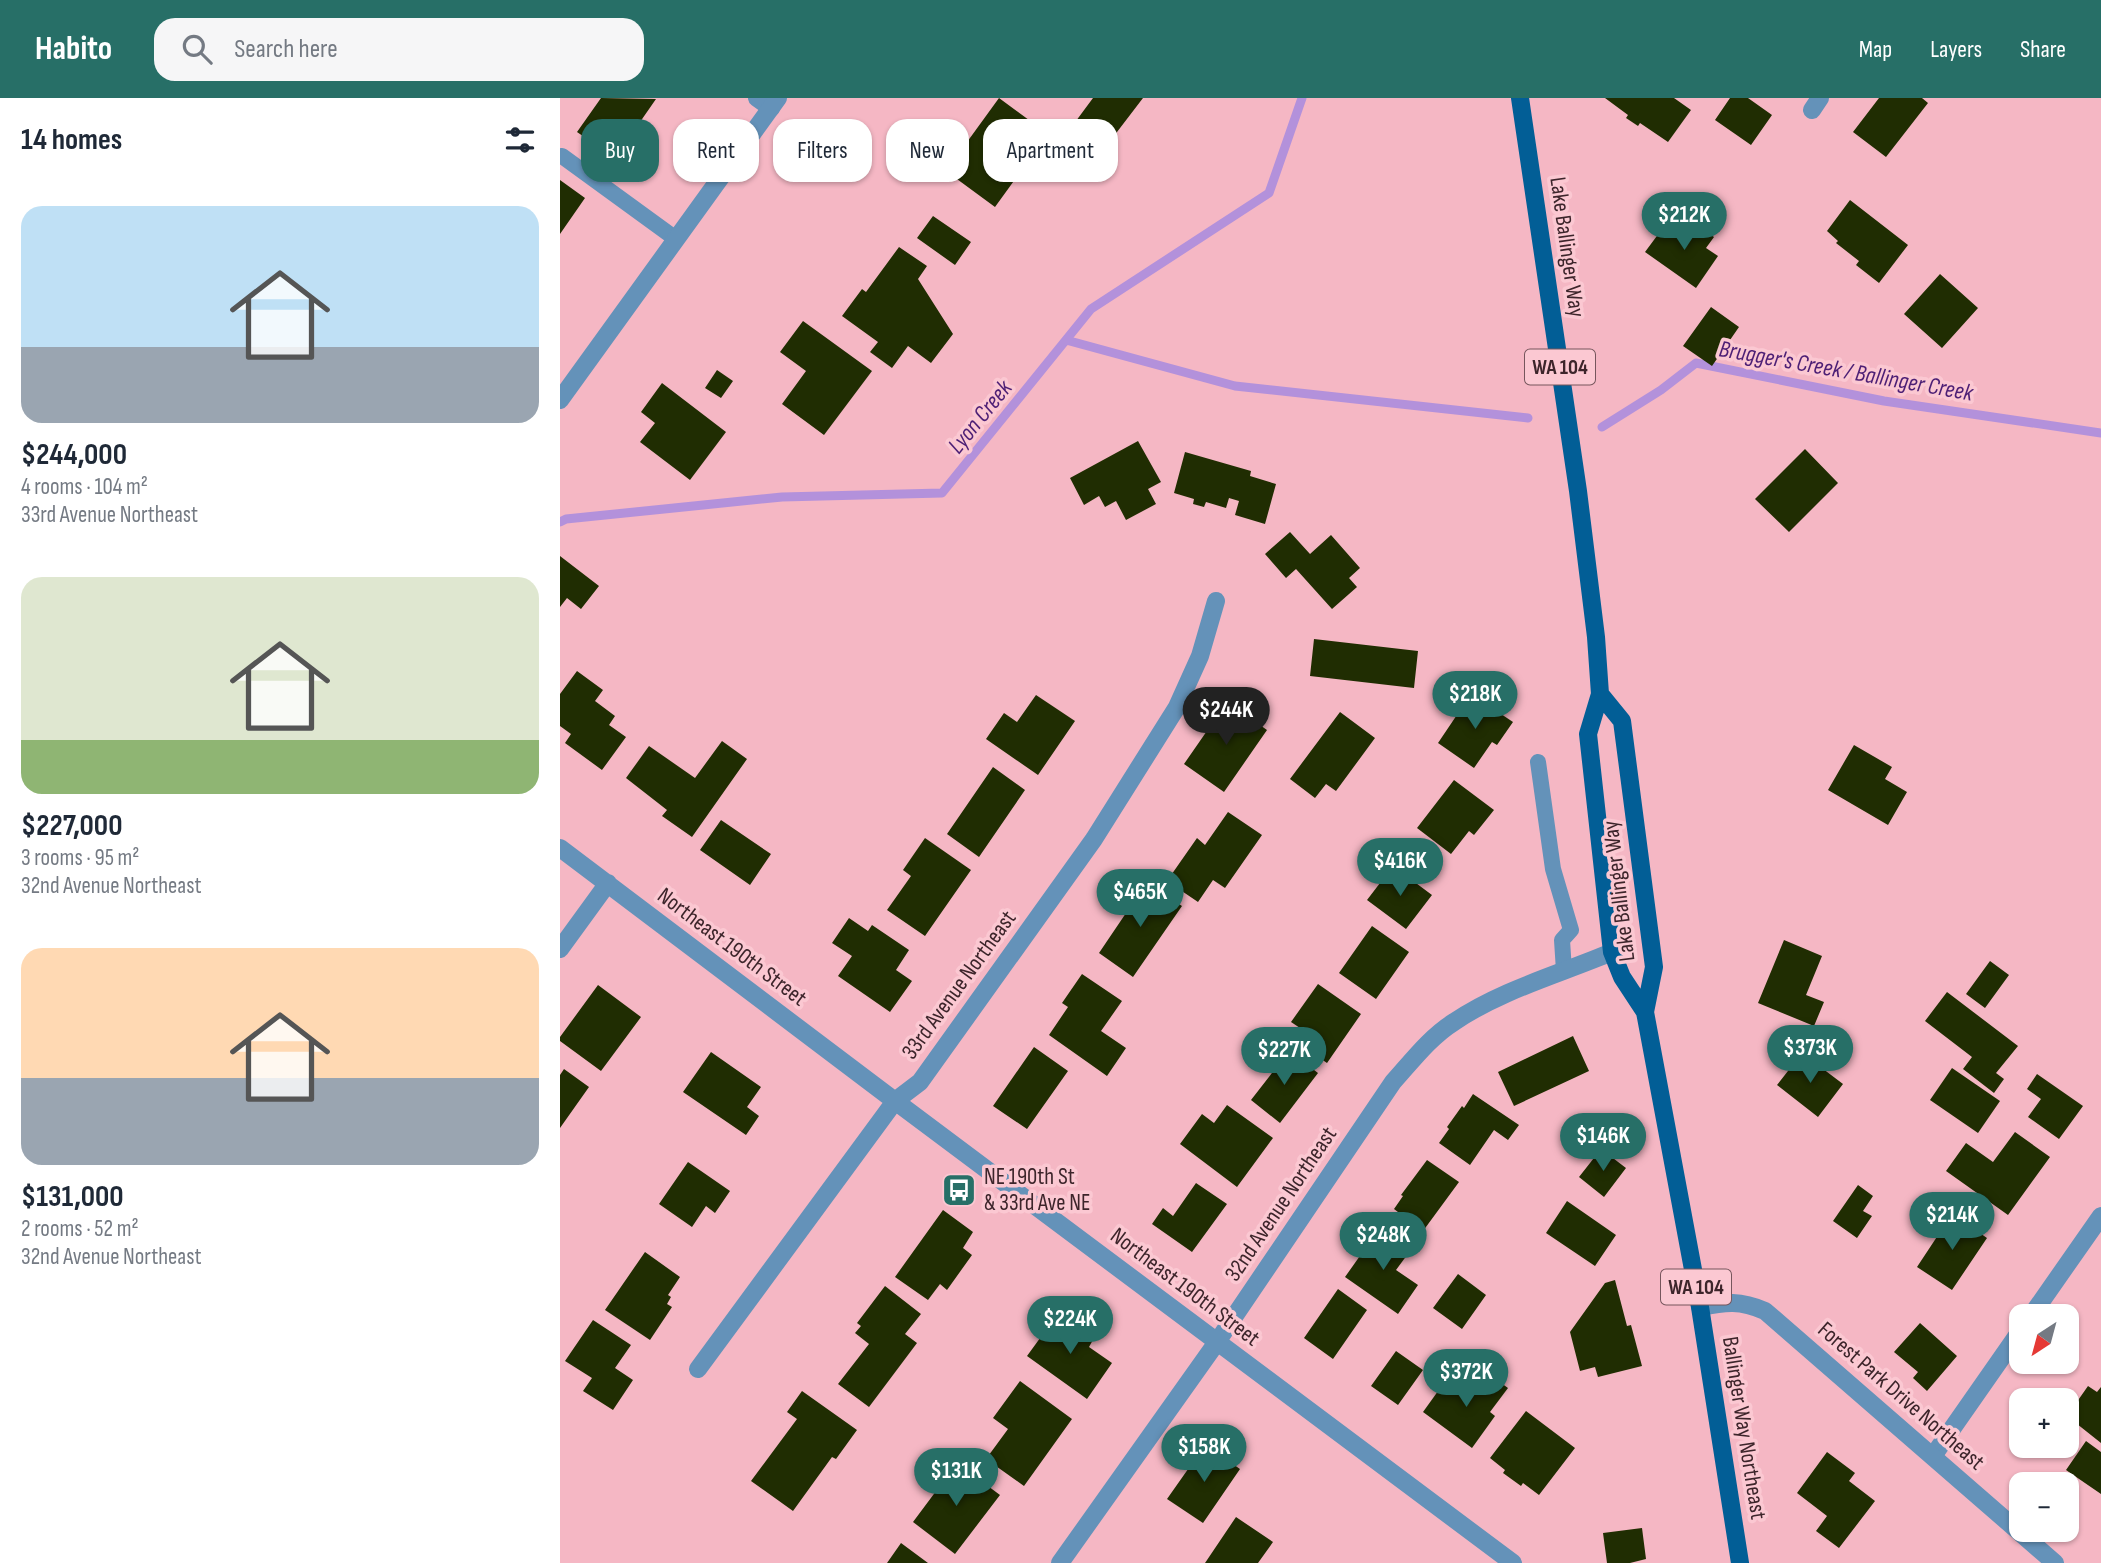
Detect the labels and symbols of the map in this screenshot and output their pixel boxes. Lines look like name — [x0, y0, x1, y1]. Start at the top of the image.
street label: Lake Ballinger Way — [1543, 175, 1591, 319]
pin: $212K — [1635, 192, 1733, 252]
water label: Brugger's Creek / Ballinger Creek — [1717, 334, 1976, 408]
road number: WA 104 — [1525, 350, 1595, 384]
water label: Lyon Creek — [942, 374, 1019, 460]
pin: $218K — [1426, 672, 1524, 731]
pin: $244K — [1177, 688, 1275, 747]
street label: Lake Ballinger Way — [1596, 819, 1642, 963]
pin: $416K — [1351, 838, 1449, 898]
pin: $465K — [1091, 870, 1189, 929]
street label: Northeast 190th Street — [652, 882, 812, 1012]
street label: 33rd Avenue Northeast — [896, 905, 1022, 1065]
pin: $373K — [1761, 1026, 1859, 1085]
pin: $227K — [1235, 1028, 1333, 1087]
pin: $146K — [1554, 1114, 1652, 1173]
street label: 32nd Avenue Northeast — [1219, 1121, 1343, 1287]
place label: NE 190th St & 33rd Ave NE — [984, 1163, 1090, 1217]
bus stop icon: NE 190th St & 33rd Ave NE — [940, 1171, 978, 1209]
pin: $214K — [1903, 1192, 2001, 1252]
pin: $248K — [1334, 1212, 1432, 1272]
street label: Northeast 190th Street — [1105, 1222, 1265, 1352]
road number: WA 104 — [1661, 1270, 1731, 1304]
pin: $224K — [1021, 1296, 1119, 1356]
north arrow — [2009, 1304, 2079, 1374]
street label: Forest Park Drive Northeast — [1812, 1316, 1990, 1476]
street label: Ballinger Way Northeast — [1716, 1335, 1772, 1521]
pin: $372K — [1417, 1350, 1515, 1409]
pin: $158K — [1155, 1424, 1253, 1484]
pin: $131K — [907, 1448, 1005, 1508]

